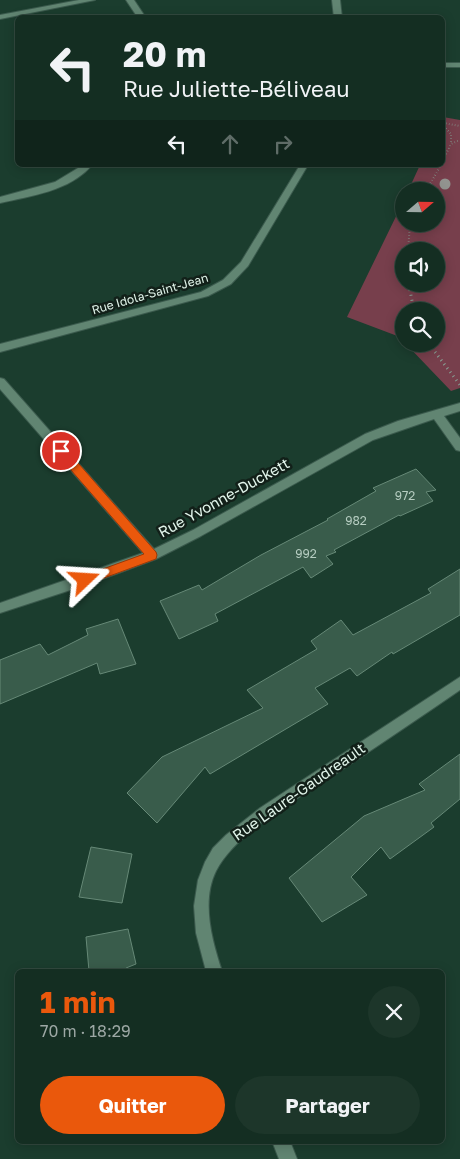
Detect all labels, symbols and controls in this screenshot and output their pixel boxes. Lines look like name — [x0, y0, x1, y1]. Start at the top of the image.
text: 20 m — [123, 33, 206, 75]
icon: left — [40, 35, 105, 100]
text: Rue Juliette-Béliveau — [123, 75, 350, 102]
icon: left — [163, 130, 191, 158]
icon: ahead — [216, 130, 244, 158]
icon: right — [269, 130, 297, 158]
north arrow — [395, 182, 445, 232]
map controls — [395, 182, 445, 352]
button: sound — [395, 242, 445, 292]
street label: Rue Idola-Saint-Jean — [90, 270, 210, 317]
button: search — [395, 302, 445, 352]
pin — [40, 430, 82, 472]
icon: arrive — [47, 437, 75, 465]
street label: Rue Yvonne-Duckett — [155, 454, 292, 541]
house number: 972 — [395, 488, 415, 503]
house number: 982 — [345, 513, 367, 528]
house number: 992 — [295, 546, 317, 561]
position arrow — [58, 553, 110, 605]
street label: Rue Laure-Gaudreault — [229, 739, 368, 844]
text: 1 min — [40, 984, 116, 1020]
button: close — [368, 986, 420, 1038]
text: 70 m · 18:29 — [40, 1021, 131, 1041]
button: Quitter — [40, 1076, 225, 1134]
button: Partager — [235, 1076, 420, 1134]

